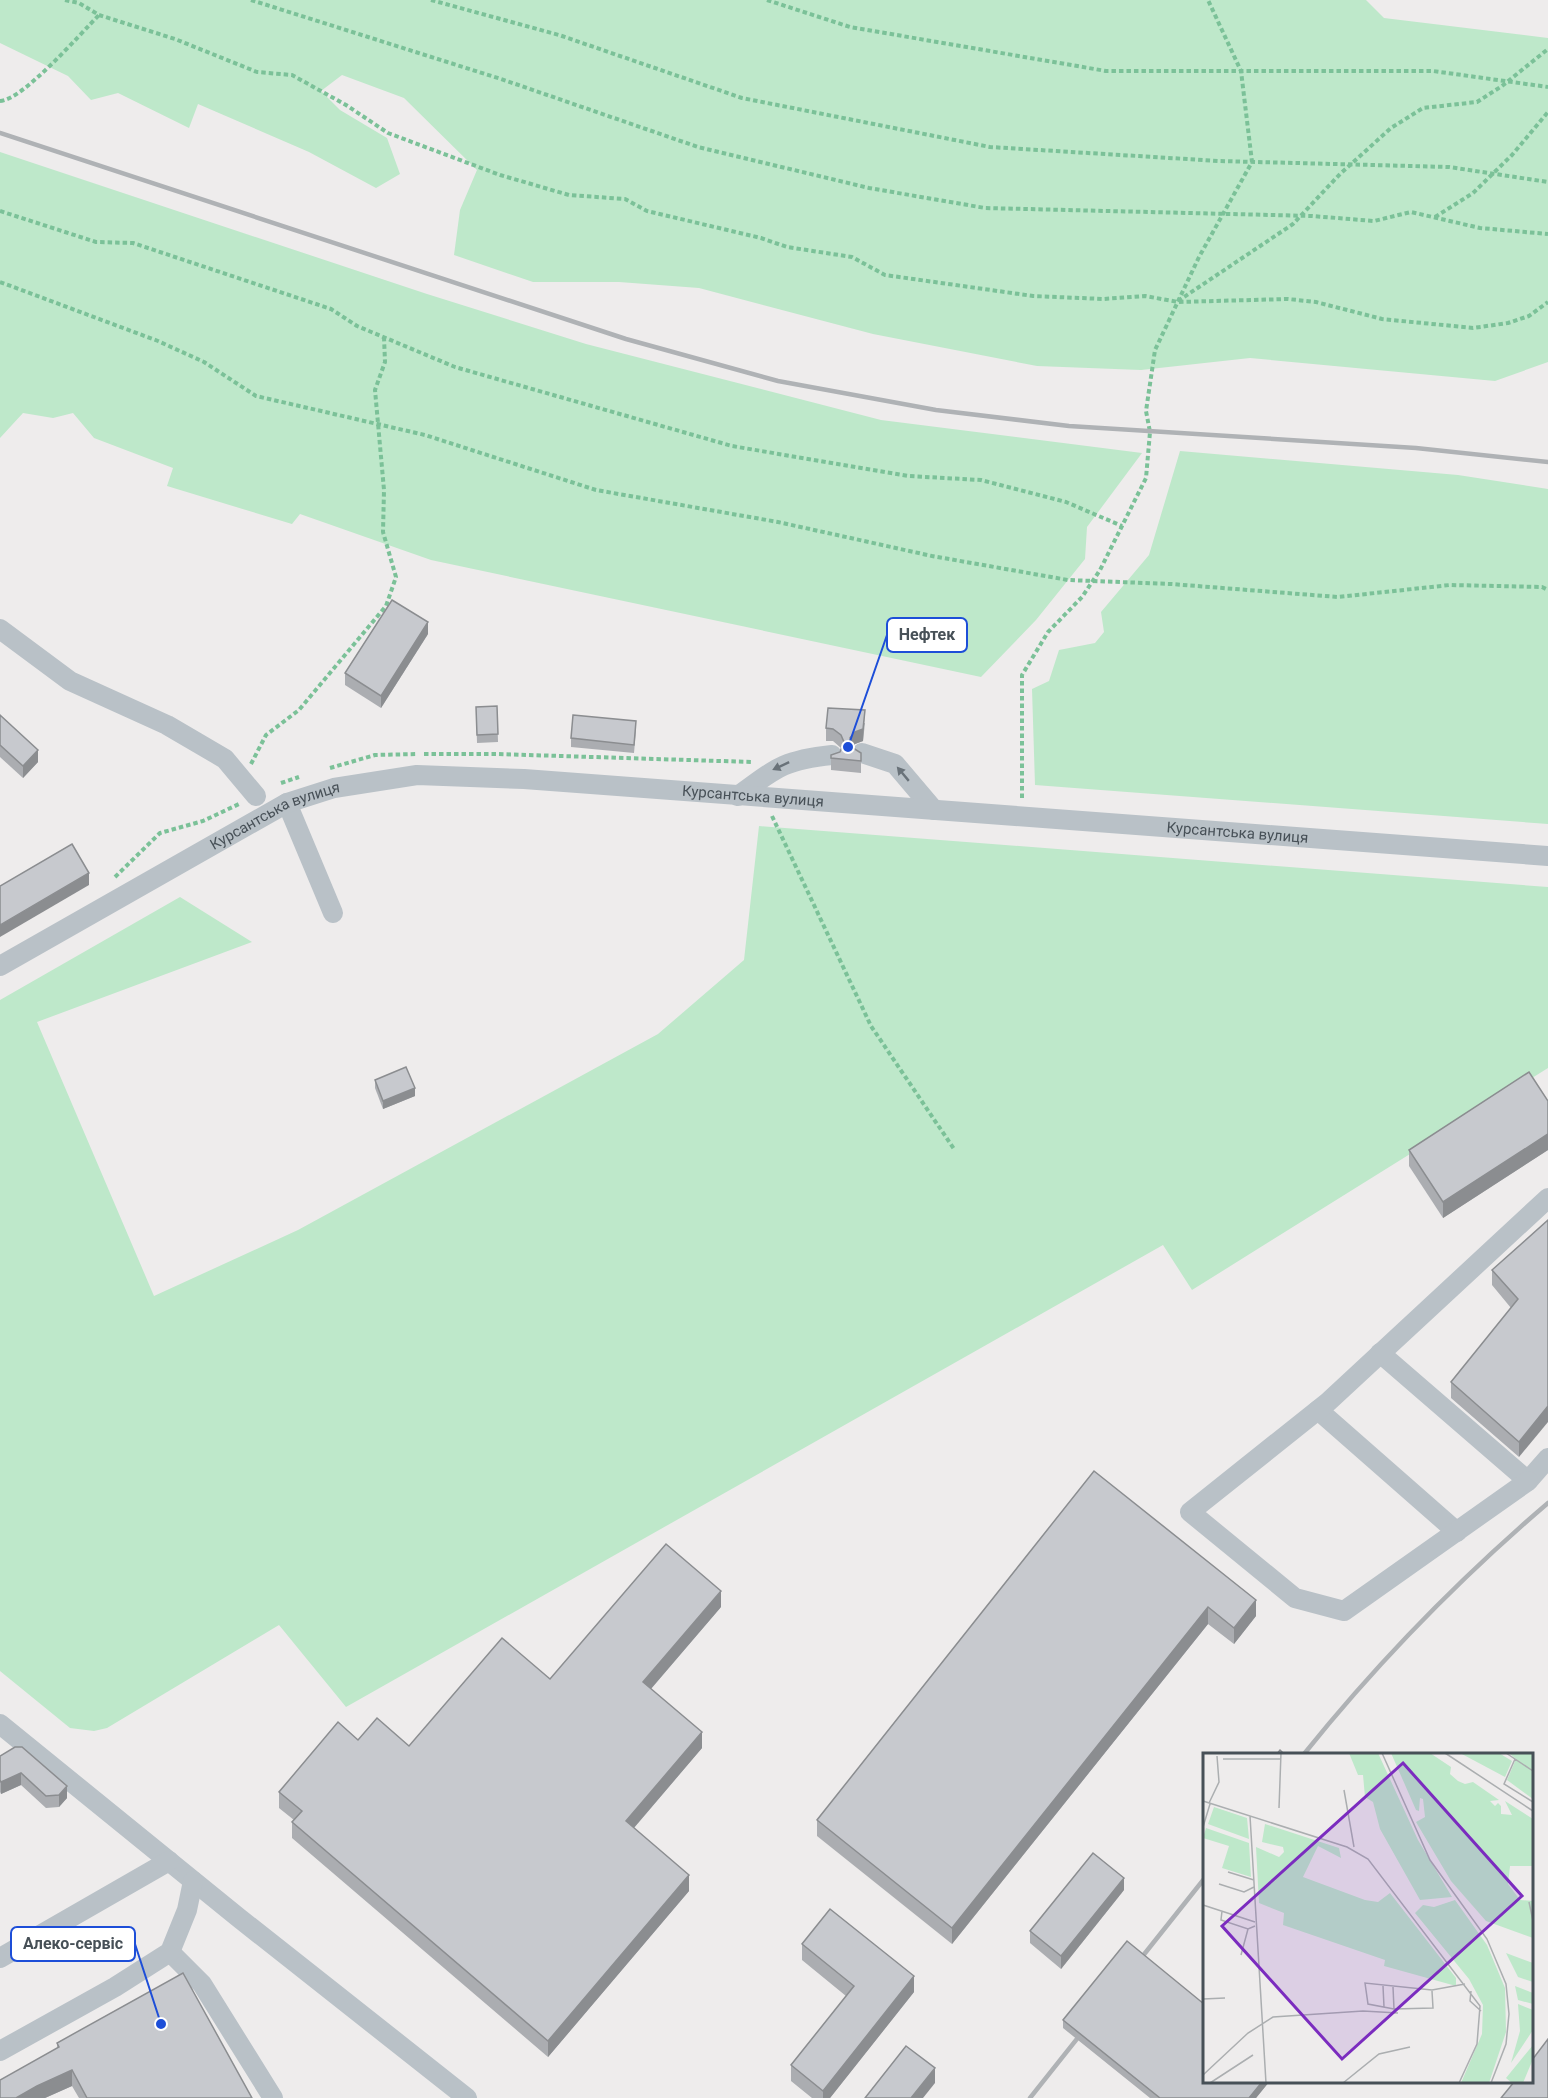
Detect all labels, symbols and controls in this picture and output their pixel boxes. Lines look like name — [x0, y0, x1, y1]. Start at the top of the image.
callout: Нефтек — [887, 618, 967, 652]
text: Нефтек — [899, 625, 956, 644]
one-way arrow — [773, 762, 790, 771]
one-way arrow — [897, 766, 910, 782]
street label: Курсантська вулиця — [207, 778, 341, 854]
street label: Курсантська вулиця — [681, 782, 824, 811]
street label: Курсантська вулиця — [1166, 818, 1309, 847]
inset map — [1203, 1753, 1533, 2083]
callout: Алеко-сервіс — [11, 1927, 135, 1961]
text: Алеко-сервіс — [23, 1934, 123, 1953]

